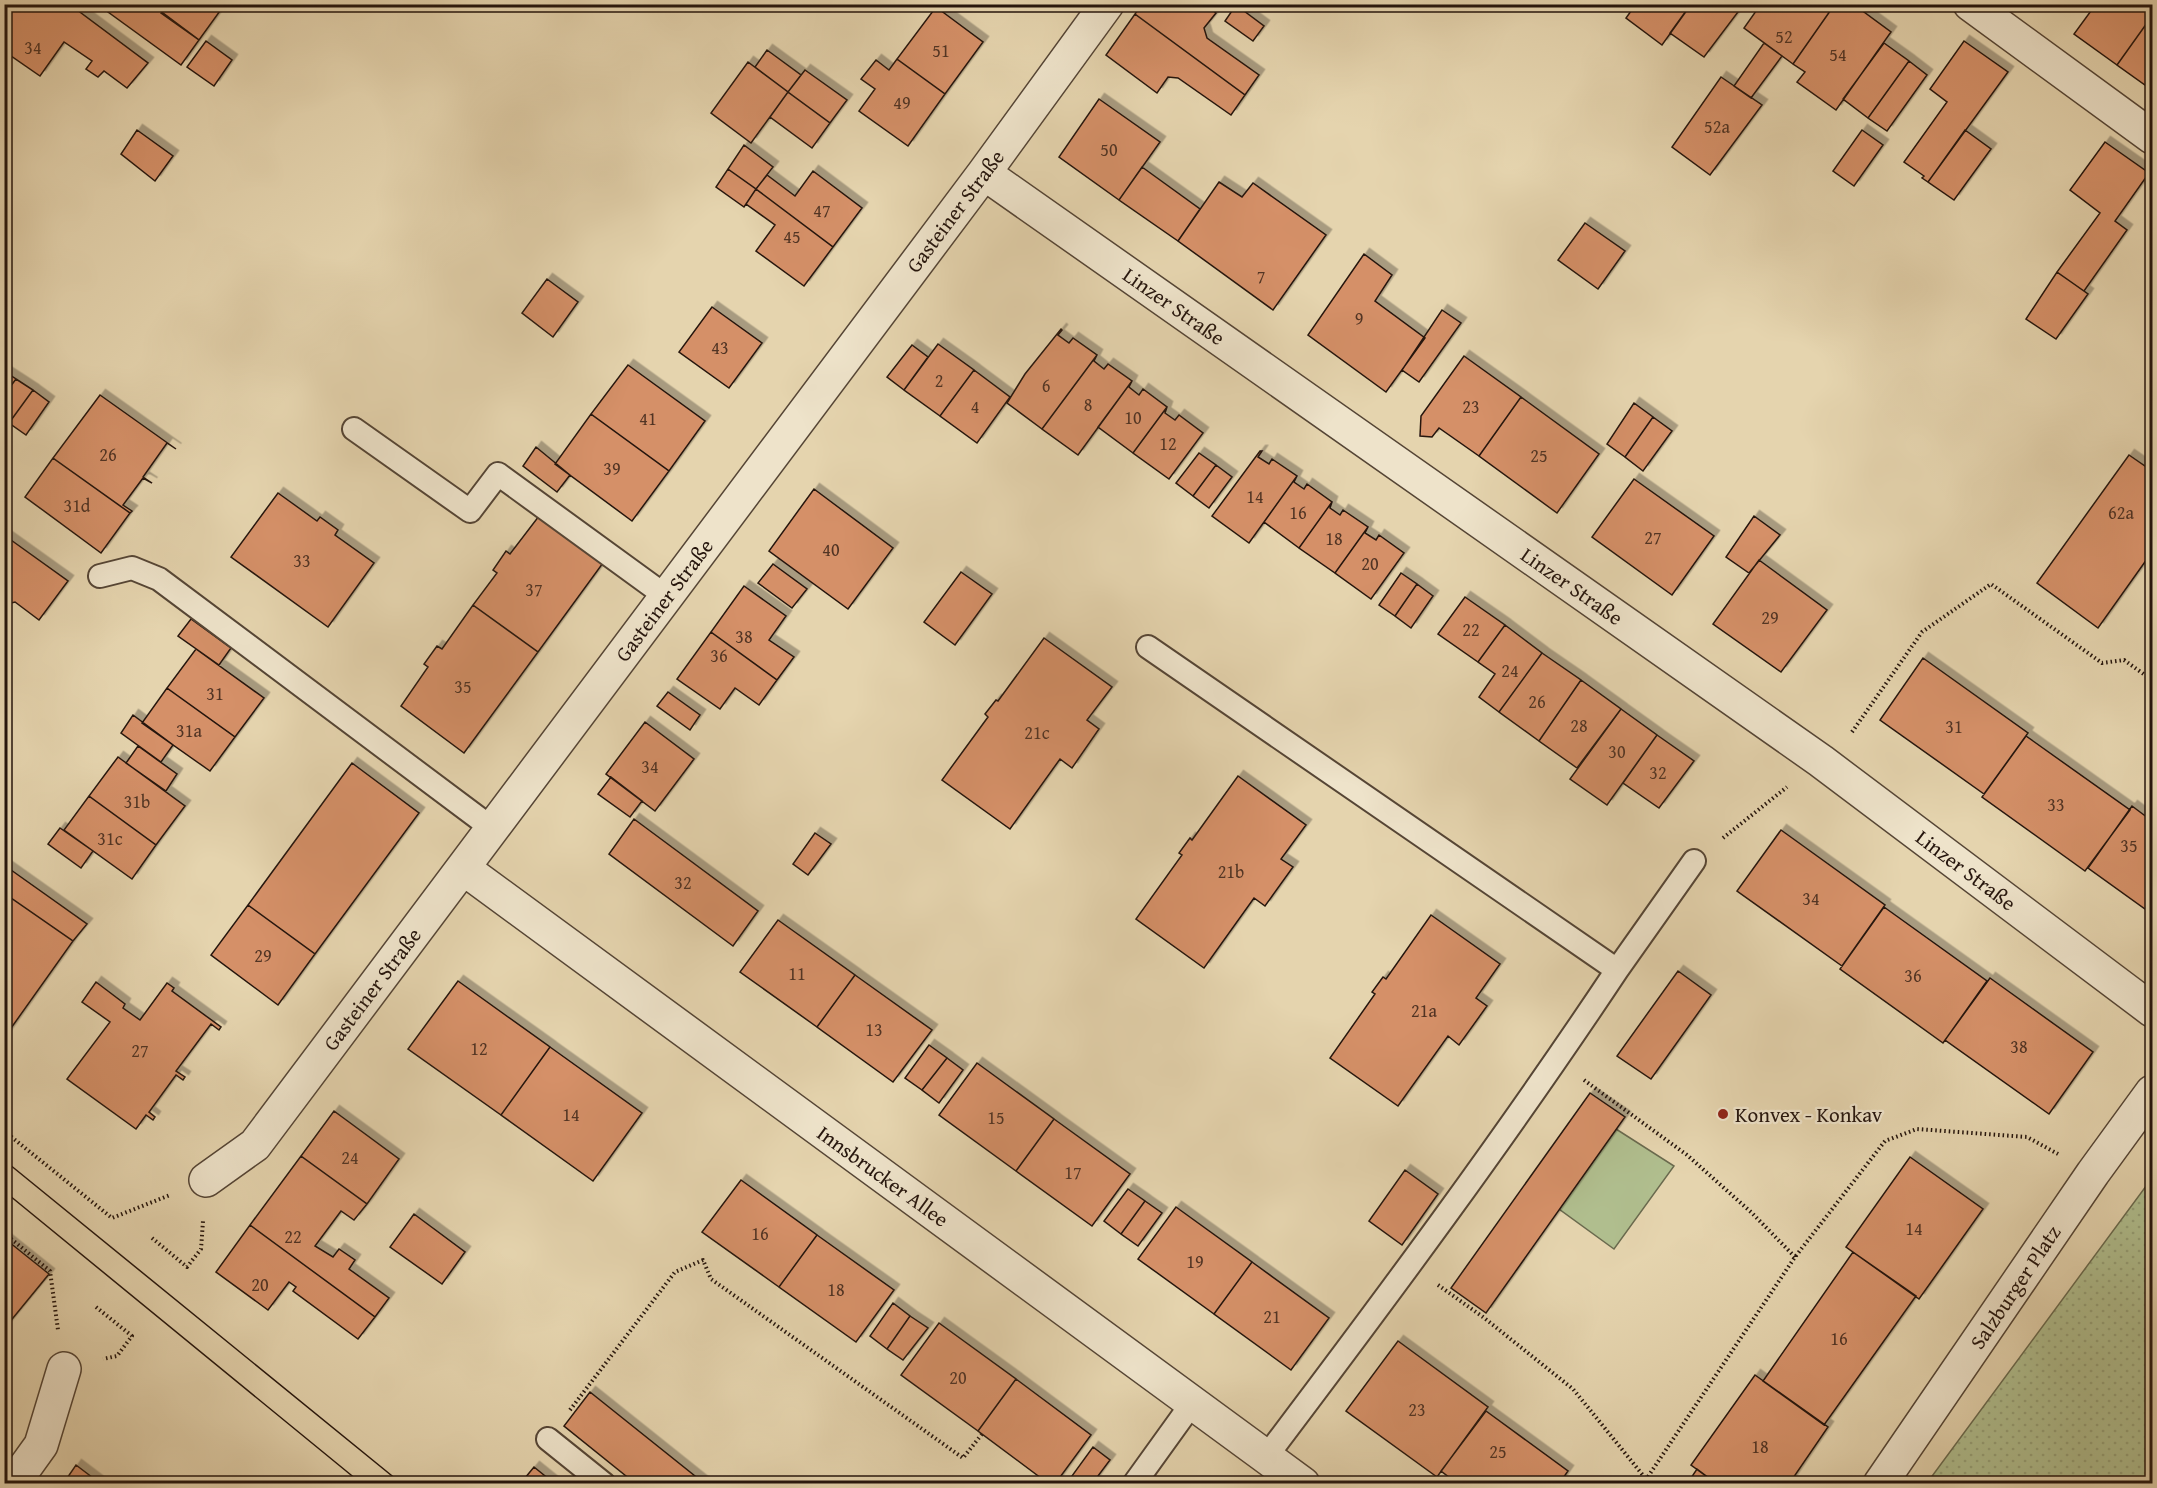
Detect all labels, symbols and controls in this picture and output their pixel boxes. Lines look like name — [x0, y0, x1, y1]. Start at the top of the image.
house number: 52 — [1775, 23, 1793, 50]
house number: 34 — [24, 34, 42, 61]
house number: 51 — [932, 37, 950, 64]
house number: 54 — [1829, 41, 1847, 68]
house number: 49 — [893, 89, 911, 116]
house number: 52a — [1704, 113, 1730, 140]
house number: 50 — [1100, 136, 1118, 163]
street label: Gasteiner Straße — [898, 143, 1012, 279]
house number: 47 — [813, 197, 831, 224]
house number: 45 — [783, 223, 801, 250]
street label: Linzer Straße — [1117, 259, 1232, 353]
house number: 7 — [1257, 263, 1265, 290]
house number: 9 — [1355, 305, 1363, 332]
house number: 43 — [711, 334, 729, 361]
house number: 2 — [935, 367, 943, 394]
house number: 6 — [1042, 372, 1050, 399]
house number: 8 — [1084, 391, 1092, 418]
house number: 4 — [971, 393, 979, 420]
house number: 23 — [1462, 393, 1480, 420]
house number: 10 — [1124, 404, 1142, 431]
house number: 41 — [639, 405, 657, 432]
house number: 12 — [1159, 430, 1177, 457]
house number: 26 — [99, 441, 117, 468]
house number: 25 — [1530, 442, 1548, 469]
house number: 39 — [603, 455, 621, 482]
house number: 14 — [1246, 483, 1264, 510]
house number: 31d — [64, 492, 91, 519]
house number: 16 — [1289, 499, 1307, 526]
house number: 62a — [2108, 499, 2134, 526]
house number: 27 — [1644, 524, 1662, 551]
house number: 18 — [1325, 525, 1343, 552]
street label: Gasteiner Straße — [607, 532, 721, 668]
house number: 40 — [822, 536, 840, 563]
street label: Linzer Straße — [1515, 539, 1630, 633]
house number: 33 — [293, 547, 311, 574]
house number: 20 — [1361, 550, 1379, 577]
house number: 37 — [525, 576, 543, 603]
house number: 29 — [1761, 604, 1779, 631]
house number: 22 — [1462, 616, 1480, 643]
house number: 38 — [735, 623, 753, 650]
house number: 36 — [710, 642, 728, 669]
house number: 24 — [1501, 657, 1519, 684]
house number: 35 — [454, 673, 472, 700]
house number: 31 — [206, 680, 224, 707]
house number: 26 — [1528, 688, 1546, 715]
house number: 28 — [1570, 712, 1588, 739]
house number: 31 — [1945, 713, 1963, 740]
house number: 31a — [176, 717, 202, 744]
house number: 21c — [1024, 719, 1050, 746]
house number: 30 — [1608, 738, 1626, 765]
house number: 34 — [641, 753, 659, 780]
house number: 32 — [1649, 759, 1667, 786]
house number: 31b — [124, 788, 150, 815]
house number: 33 — [2047, 791, 2065, 818]
street label: Linzer Straße — [1909, 822, 2023, 918]
house number: 31c — [97, 825, 123, 852]
house number: 35 — [2120, 832, 2138, 859]
house number: 21b — [1218, 858, 1244, 885]
house number: 32 — [674, 869, 692, 896]
house number: 34 — [1802, 885, 1820, 912]
street label: Gasteiner Straße — [315, 921, 429, 1057]
house number: 29 — [254, 942, 272, 969]
house number: 11 — [788, 960, 806, 987]
house number: 36 — [1904, 962, 1922, 989]
house number: 21a — [1411, 997, 1437, 1024]
house number: 13 — [865, 1016, 883, 1043]
house number: 38 — [2010, 1033, 2028, 1060]
house number: 12 — [470, 1035, 488, 1062]
house number: 27 — [131, 1037, 149, 1064]
place label: Konvex - Konkav — [1735, 1099, 1883, 1130]
house number: 14 — [562, 1101, 580, 1128]
house number: 15 — [987, 1104, 1005, 1131]
marker: Konvex - Konkav — [1716, 1107, 1730, 1121]
street label: Innsbrucker Allee — [811, 1118, 955, 1234]
house number: 24 — [341, 1144, 359, 1171]
house number: 17 — [1064, 1159, 1082, 1186]
house number: 14 — [1905, 1215, 1923, 1242]
street label: Salzburger Platz — [1962, 1219, 2068, 1355]
house number: 16 — [751, 1220, 769, 1247]
house number: 22 — [284, 1223, 302, 1250]
house number: 19 — [1186, 1248, 1204, 1275]
house number: 20 — [251, 1271, 269, 1298]
house number: 18 — [827, 1276, 845, 1303]
house number: 21 — [1263, 1303, 1281, 1330]
house number: 16 — [1830, 1325, 1848, 1352]
house number: 20 — [949, 1364, 967, 1391]
house number: 23 — [1408, 1396, 1426, 1423]
house number: 18 — [1751, 1433, 1769, 1460]
house number: 25 — [1489, 1438, 1507, 1465]

